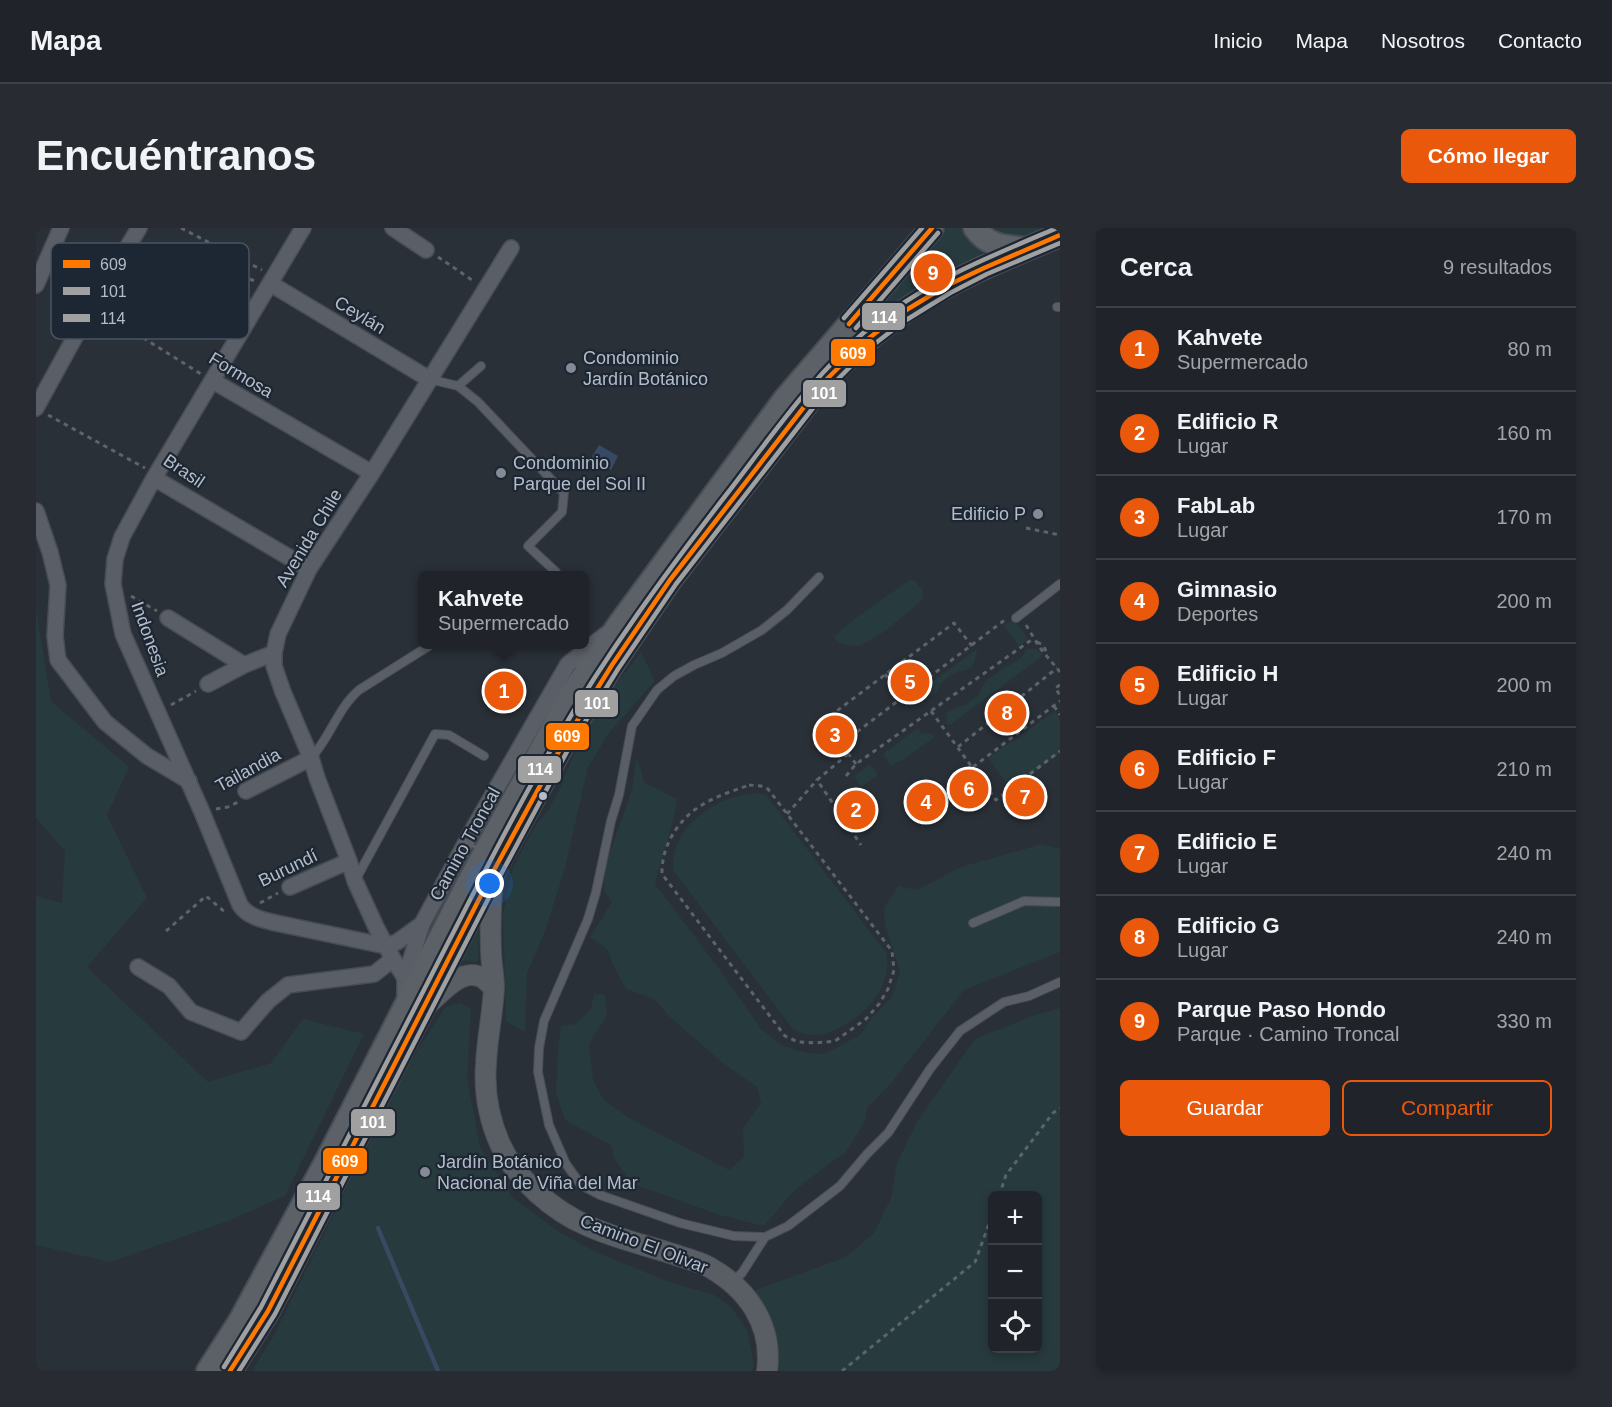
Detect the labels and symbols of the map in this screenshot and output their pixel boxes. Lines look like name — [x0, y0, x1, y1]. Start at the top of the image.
legend — [51, 243, 249, 339]
pin: 9 — [914, 250, 952, 296]
text: 609 — [100, 256, 127, 273]
text: 101 — [100, 283, 127, 300]
street label: Ceylán — [331, 292, 389, 338]
line badge: 114 — [861, 302, 906, 331]
text: 114 — [871, 309, 897, 326]
text: 114 — [100, 310, 126, 327]
line badge: 609 — [830, 338, 876, 367]
text: 609 — [840, 345, 866, 362]
street label: Formosa — [205, 348, 277, 402]
place label: Condominio Jardín Botánico — [583, 348, 708, 389]
marker: Condominio Jardín Botánico — [564, 361, 578, 375]
line badge: 101 — [802, 379, 847, 408]
text: 101 — [811, 385, 837, 402]
street label: Brasil — [160, 450, 208, 492]
place label: Condominio Parque del Sol II — [513, 453, 646, 494]
marker: Condominio Parque del Sol II — [494, 466, 508, 480]
street label: Avenida Chile — [272, 485, 346, 591]
place label: Edificio P — [951, 504, 1026, 524]
marker: Edificio P — [1031, 507, 1045, 521]
street label: Indonesia — [127, 599, 173, 680]
pin: 5 — [890, 660, 930, 704]
pin: 1 — [484, 668, 524, 714]
line badge: 101 — [574, 689, 619, 718]
pin: 8 — [988, 690, 1026, 736]
text: 101 — [584, 695, 610, 712]
pin: 3 — [816, 712, 854, 758]
line badge: 609 — [545, 722, 590, 751]
text: 609 — [554, 728, 580, 745]
street label: Tailandia — [212, 744, 285, 796]
line badge: 114 — [517, 755, 562, 784]
text: 114 — [527, 761, 553, 778]
pin: 6 — [950, 766, 988, 812]
pin: 7 — [1006, 774, 1044, 820]
pin: 4 — [906, 780, 946, 824]
street label: Camino Troncal — [426, 784, 504, 904]
pin: 2 — [836, 788, 876, 832]
unlabelled marker — [537, 790, 549, 802]
street label: Burundí — [255, 845, 321, 891]
your location — [475, 869, 504, 898]
line badge: 101 — [350, 1108, 396, 1137]
text: 101 — [360, 1114, 386, 1131]
line badge: 609 — [322, 1147, 368, 1175]
place label: Jardín Botánico Nacional de Viña del Mar — [437, 1152, 638, 1193]
text: 609 — [332, 1153, 358, 1170]
marker: Jardín Botánico Nacional de Viña del Mar — [418, 1165, 432, 1179]
line badge: 114 — [296, 1182, 341, 1211]
text: 114 — [305, 1188, 331, 1205]
street label: Camino El Olivar — [577, 1210, 711, 1278]

